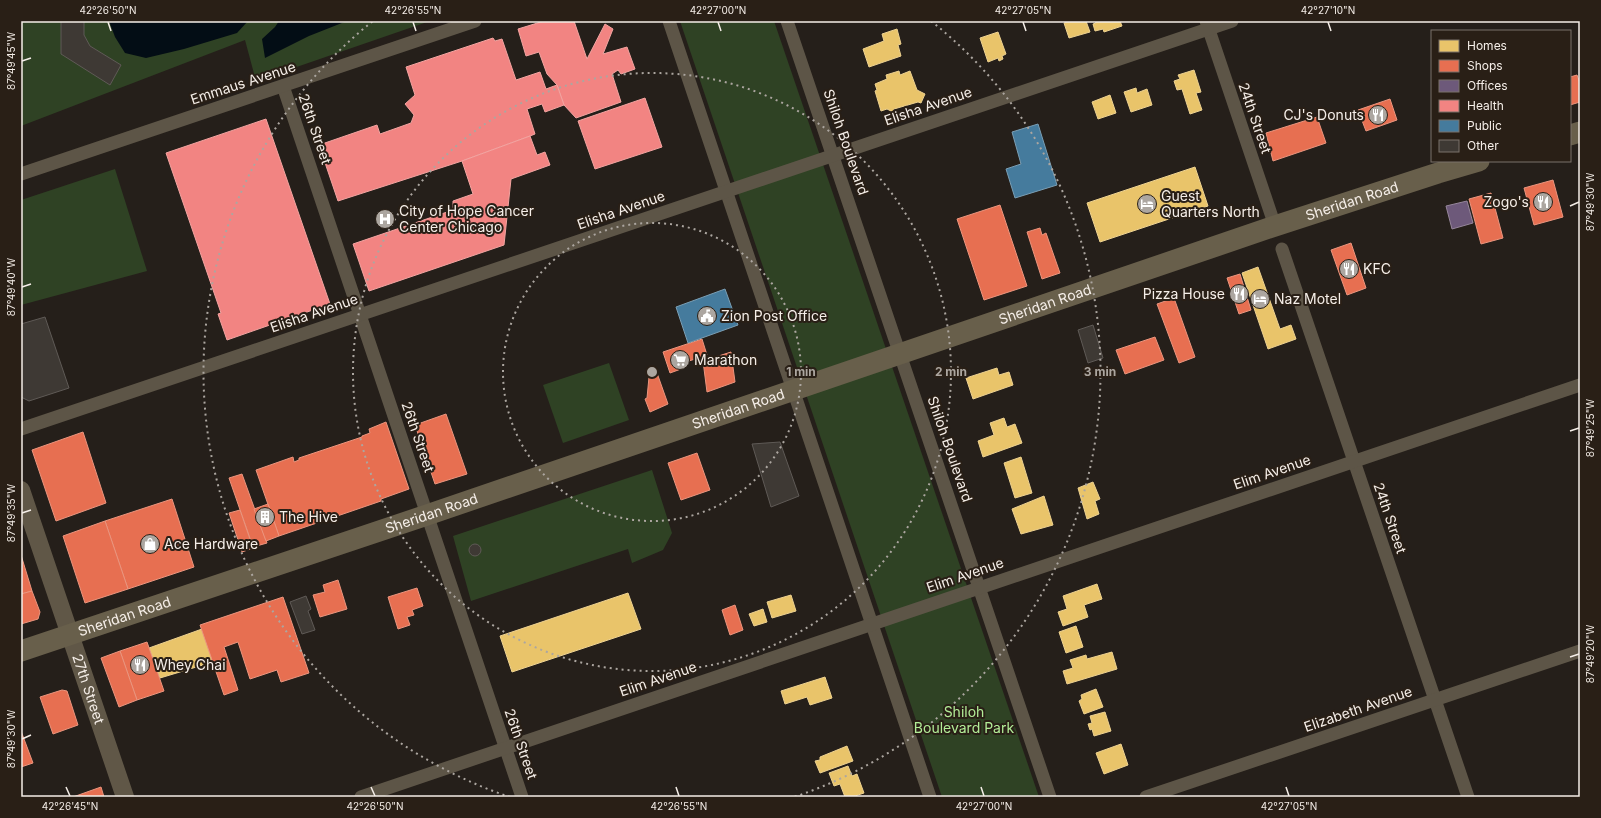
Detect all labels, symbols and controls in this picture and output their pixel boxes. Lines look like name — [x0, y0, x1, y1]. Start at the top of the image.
text: 42°26'50"N — [80, 4, 137, 16]
text: 42°26'55"N — [385, 4, 441, 16]
text: 42°27'00"N — [690, 4, 746, 16]
text: 42°27'05"N — [995, 4, 1051, 16]
text: 42°27'10"N — [1301, 4, 1355, 16]
legend — [1431, 30, 1571, 162]
text: 87°49'45"W — [5, 32, 17, 90]
text: Homes — [1467, 38, 1507, 53]
street label: Emmaus Avenue — [188, 58, 298, 108]
text: Shops — [1467, 58, 1503, 73]
text: Offices — [1467, 78, 1508, 93]
street label: 24th Street — [1235, 80, 1276, 156]
street label: Elisha Avenue — [882, 83, 974, 129]
street label: Shiloh Boulevard — [820, 87, 873, 197]
street label: 26th Street — [295, 91, 336, 167]
text: Health — [1467, 98, 1504, 113]
restaurant icon: CJ's Donuts — [1367, 104, 1389, 126]
place label: CJ's Donuts — [1283, 106, 1364, 123]
text: Public — [1467, 118, 1502, 133]
text: Other — [1467, 138, 1499, 153]
text: 87°49'30"W — [1584, 173, 1596, 231]
street label: Sheridan Road — [1303, 177, 1400, 224]
street label: Elisha Avenue — [575, 187, 667, 233]
place label: Guest Quarters North — [1161, 187, 1260, 220]
restaurant icon: Zogo's — [1532, 191, 1554, 213]
hotel icon: Guest Quarters North — [1136, 193, 1158, 215]
place label: Zogo's — [1483, 193, 1529, 210]
place label: City of Hope Cancer Center Chicago — [399, 202, 534, 235]
hospital icon: City of Hope Cancer Center Chicago — [374, 208, 396, 230]
text: 87°49'40"W — [5, 258, 17, 316]
restaurant icon: KFC — [1338, 258, 1360, 280]
place label: KFC — [1363, 260, 1391, 277]
street label: Sheridan Road — [996, 280, 1093, 328]
restaurant icon: Pizza House — [1228, 283, 1250, 305]
place label: Pizza House — [1143, 285, 1225, 302]
hotel icon: Naz Motel — [1249, 288, 1271, 310]
street label: Elisha Avenue — [268, 290, 360, 336]
place label: Naz Motel — [1274, 290, 1341, 307]
public building icon: Zion Post Office — [696, 305, 718, 327]
place label: Zion Post Office — [721, 307, 827, 324]
supermarket icon: Marathon — [669, 349, 691, 371]
place label: Marathon — [694, 351, 757, 368]
text: 1 min — [786, 364, 816, 379]
text: 2 min — [935, 364, 967, 379]
text: 3 min — [1084, 364, 1116, 379]
centre of rings — [645, 365, 659, 379]
street label: Sheridan Road — [690, 385, 787, 432]
street label: Shiloh Boulevard — [924, 394, 977, 504]
street label: 26th Street — [398, 399, 439, 475]
text: 87°49'25"W — [1584, 399, 1596, 457]
street label: Elim Avenue — [1231, 450, 1313, 493]
street label: 24th Street — [1370, 480, 1411, 556]
text: 87°49'35"W — [5, 484, 17, 542]
street label: Sheridan Road — [383, 489, 480, 536]
building icon: The Hive — [254, 506, 276, 528]
place label: The Hive — [279, 508, 338, 525]
shop icon: Ace Hardware — [139, 533, 161, 555]
place label: Ace Hardware — [164, 535, 258, 552]
street label: Elim Avenue — [924, 553, 1006, 596]
street label: Sheridan Road — [76, 592, 173, 639]
text: 87°49'20"W — [1584, 625, 1596, 683]
street label: 27th Street — [69, 652, 109, 726]
restaurant icon: Whey Chai — [129, 654, 151, 676]
place label: Whey Chai — [154, 656, 226, 673]
street label: Elim Avenue — [617, 657, 699, 700]
street label: Elizabeth Avenue — [1301, 682, 1414, 735]
park label: Shiloh Boulevard Park — [914, 703, 1014, 736]
street label: 26th Street — [501, 706, 542, 782]
text: 87°49'30"W — [5, 710, 17, 768]
text: 42°26'45"N — [42, 800, 98, 812]
text: 42°26'50"N — [347, 800, 404, 812]
text: 42°26'55"N — [651, 800, 707, 812]
text: 42°27'00"N — [956, 800, 1012, 812]
text: 42°27'05"N — [1261, 800, 1317, 812]

